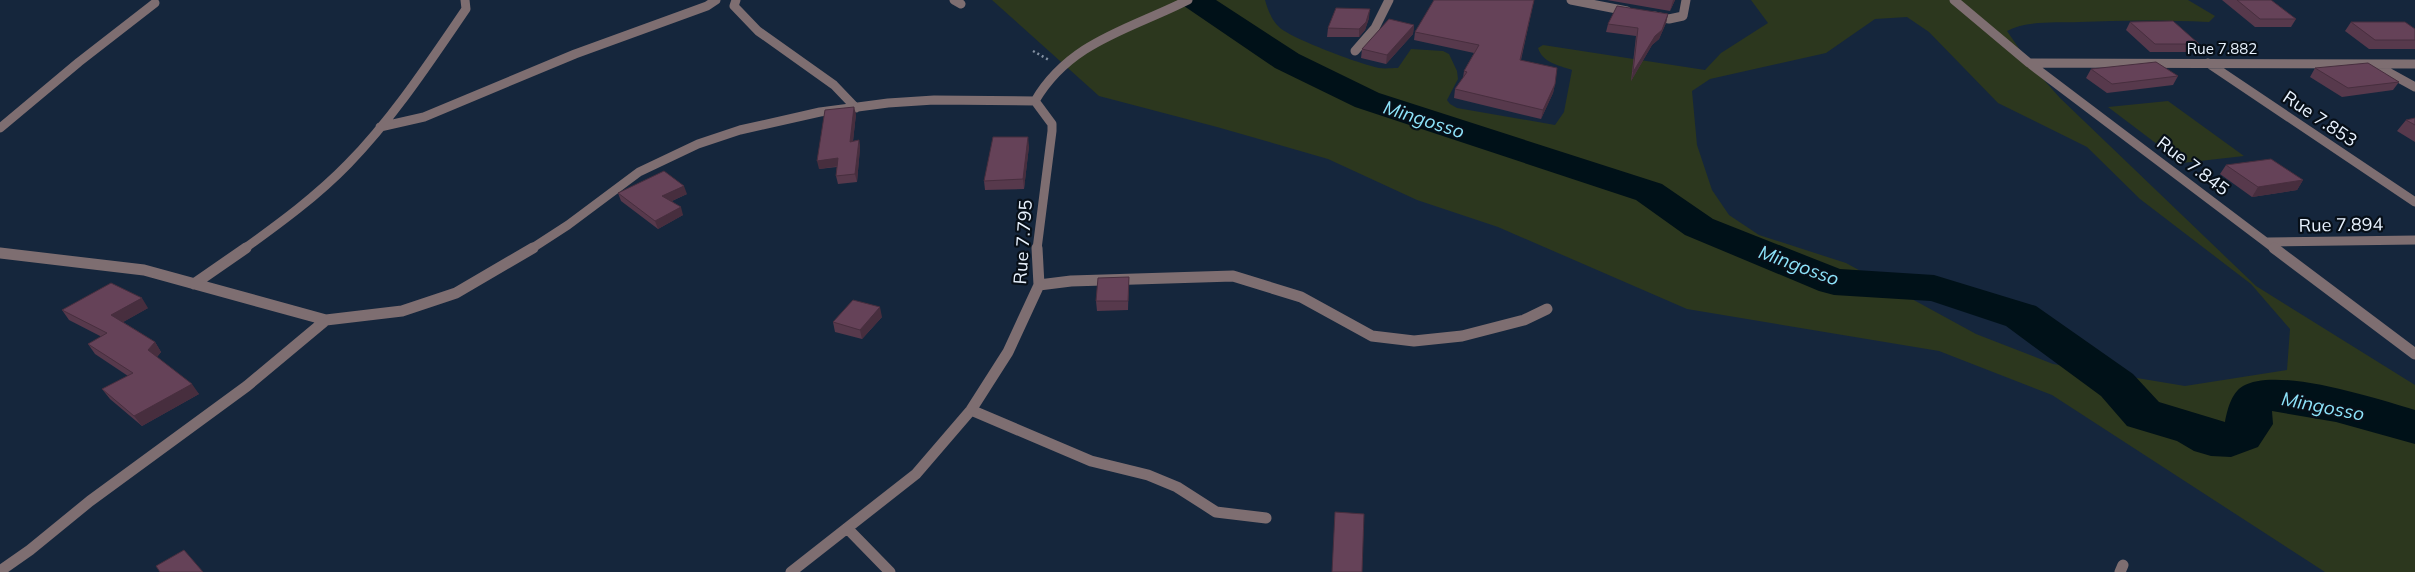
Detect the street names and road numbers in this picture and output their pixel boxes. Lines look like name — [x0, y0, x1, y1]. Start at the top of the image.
street label: Rue 7.882 — [2187, 39, 2257, 58]
street label: Rue 7.853 — [2279, 85, 2362, 152]
street label: Rue 7.845 — [2153, 131, 2234, 200]
street label: Rue 7.795 — [1008, 199, 1037, 285]
street label: Rue 7.894 — [2298, 212, 2384, 237]

